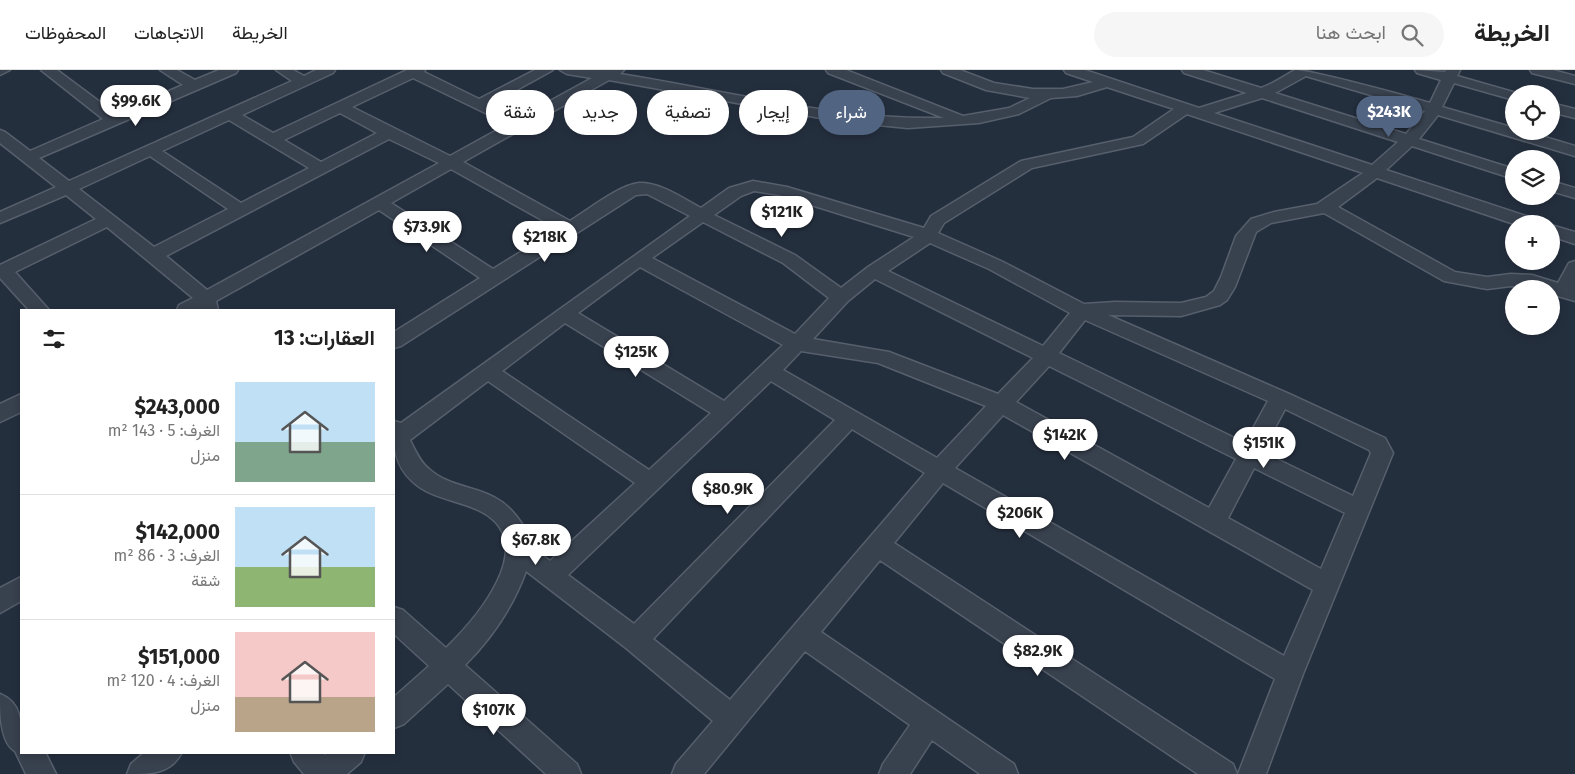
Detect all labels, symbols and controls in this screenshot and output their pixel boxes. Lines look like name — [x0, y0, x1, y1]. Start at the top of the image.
search box — [1094, 12, 1444, 57]
text: الخريطة — [1474, 19, 1550, 47]
text: ابحث هنا — [1316, 21, 1386, 44]
icon: search — [1398, 21, 1426, 49]
text: المحفوظات — [25, 22, 106, 44]
text: الاتجاهات — [134, 22, 204, 44]
text: الخريطة — [232, 22, 288, 44]
pin: $99.6K — [95, 85, 177, 127]
map controls — [1505, 85, 1560, 335]
button: locate — [1505, 85, 1560, 140]
chip: شقة — [486, 90, 554, 135]
chip: جديد — [564, 90, 637, 135]
chip: تصفية — [647, 90, 729, 135]
chip: إيجار — [739, 90, 808, 135]
chip: شراء — [818, 90, 885, 135]
text: $99.6K — [111, 91, 161, 110]
pin: $243K — [1354, 96, 1424, 138]
text: $243K — [1367, 102, 1411, 121]
button: layers — [1505, 150, 1560, 205]
pin: $121K — [747, 196, 817, 238]
text: $121K — [761, 202, 803, 221]
pin: $73.9K — [386, 210, 468, 253]
button: + — [1505, 215, 1560, 270]
text: $73.9K — [404, 217, 450, 236]
pin: $218K — [510, 220, 580, 263]
text: $218K — [523, 227, 567, 246]
button: − — [1505, 280, 1560, 335]
icon: filters — [40, 325, 68, 353]
text: العقارات: 13 — [274, 325, 375, 351]
pin: $125K — [601, 336, 671, 378]
text: $125K — [615, 342, 657, 361]
text: $243,000 — [134, 394, 220, 420]
icon: home — [275, 402, 335, 462]
pin: $142K — [1030, 418, 1100, 461]
text: الغرف: 5 · 143 m² — [108, 421, 220, 440]
text: $142K — [1044, 425, 1086, 444]
pin: $151K — [1229, 426, 1299, 469]
text: $151K — [1244, 433, 1284, 452]
text: منزل — [190, 446, 220, 465]
pin: $80.9K — [687, 472, 769, 515]
text: $80.9K — [703, 479, 753, 498]
pin: $206K — [985, 496, 1055, 539]
text: $206K — [997, 503, 1043, 522]
text: $142,000 — [136, 519, 220, 545]
pin: $67.8K — [495, 524, 577, 566]
icon: home — [275, 527, 335, 587]
text: $67.8K — [512, 530, 560, 549]
text: الغرف: 3 · 86 m² — [114, 546, 220, 565]
text: شقة — [191, 571, 220, 590]
pin: $82.9K — [997, 634, 1079, 677]
text: $82.9K — [1014, 641, 1062, 660]
text: $151,000 — [138, 644, 220, 670]
icon: home — [275, 652, 335, 712]
text: الغرف: 4 · 120 m² — [107, 671, 220, 690]
pin: $107K — [459, 694, 529, 736]
text: منزل — [190, 696, 220, 715]
text: $107K — [473, 700, 515, 719]

